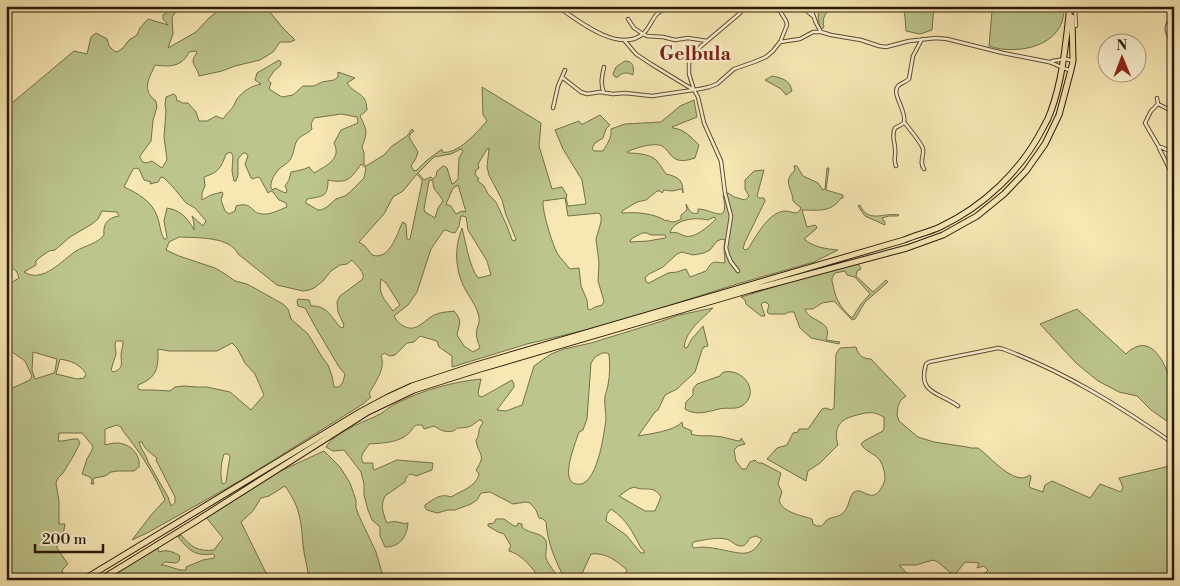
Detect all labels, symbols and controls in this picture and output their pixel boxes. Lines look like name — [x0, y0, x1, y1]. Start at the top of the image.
north arrow — [1098, 32, 1148, 82]
text: N — [1116, 37, 1127, 55]
district label: Gelbula — [659, 42, 732, 66]
scale bar — [35, 521, 102, 553]
text: 200 m — [42, 530, 87, 549]

